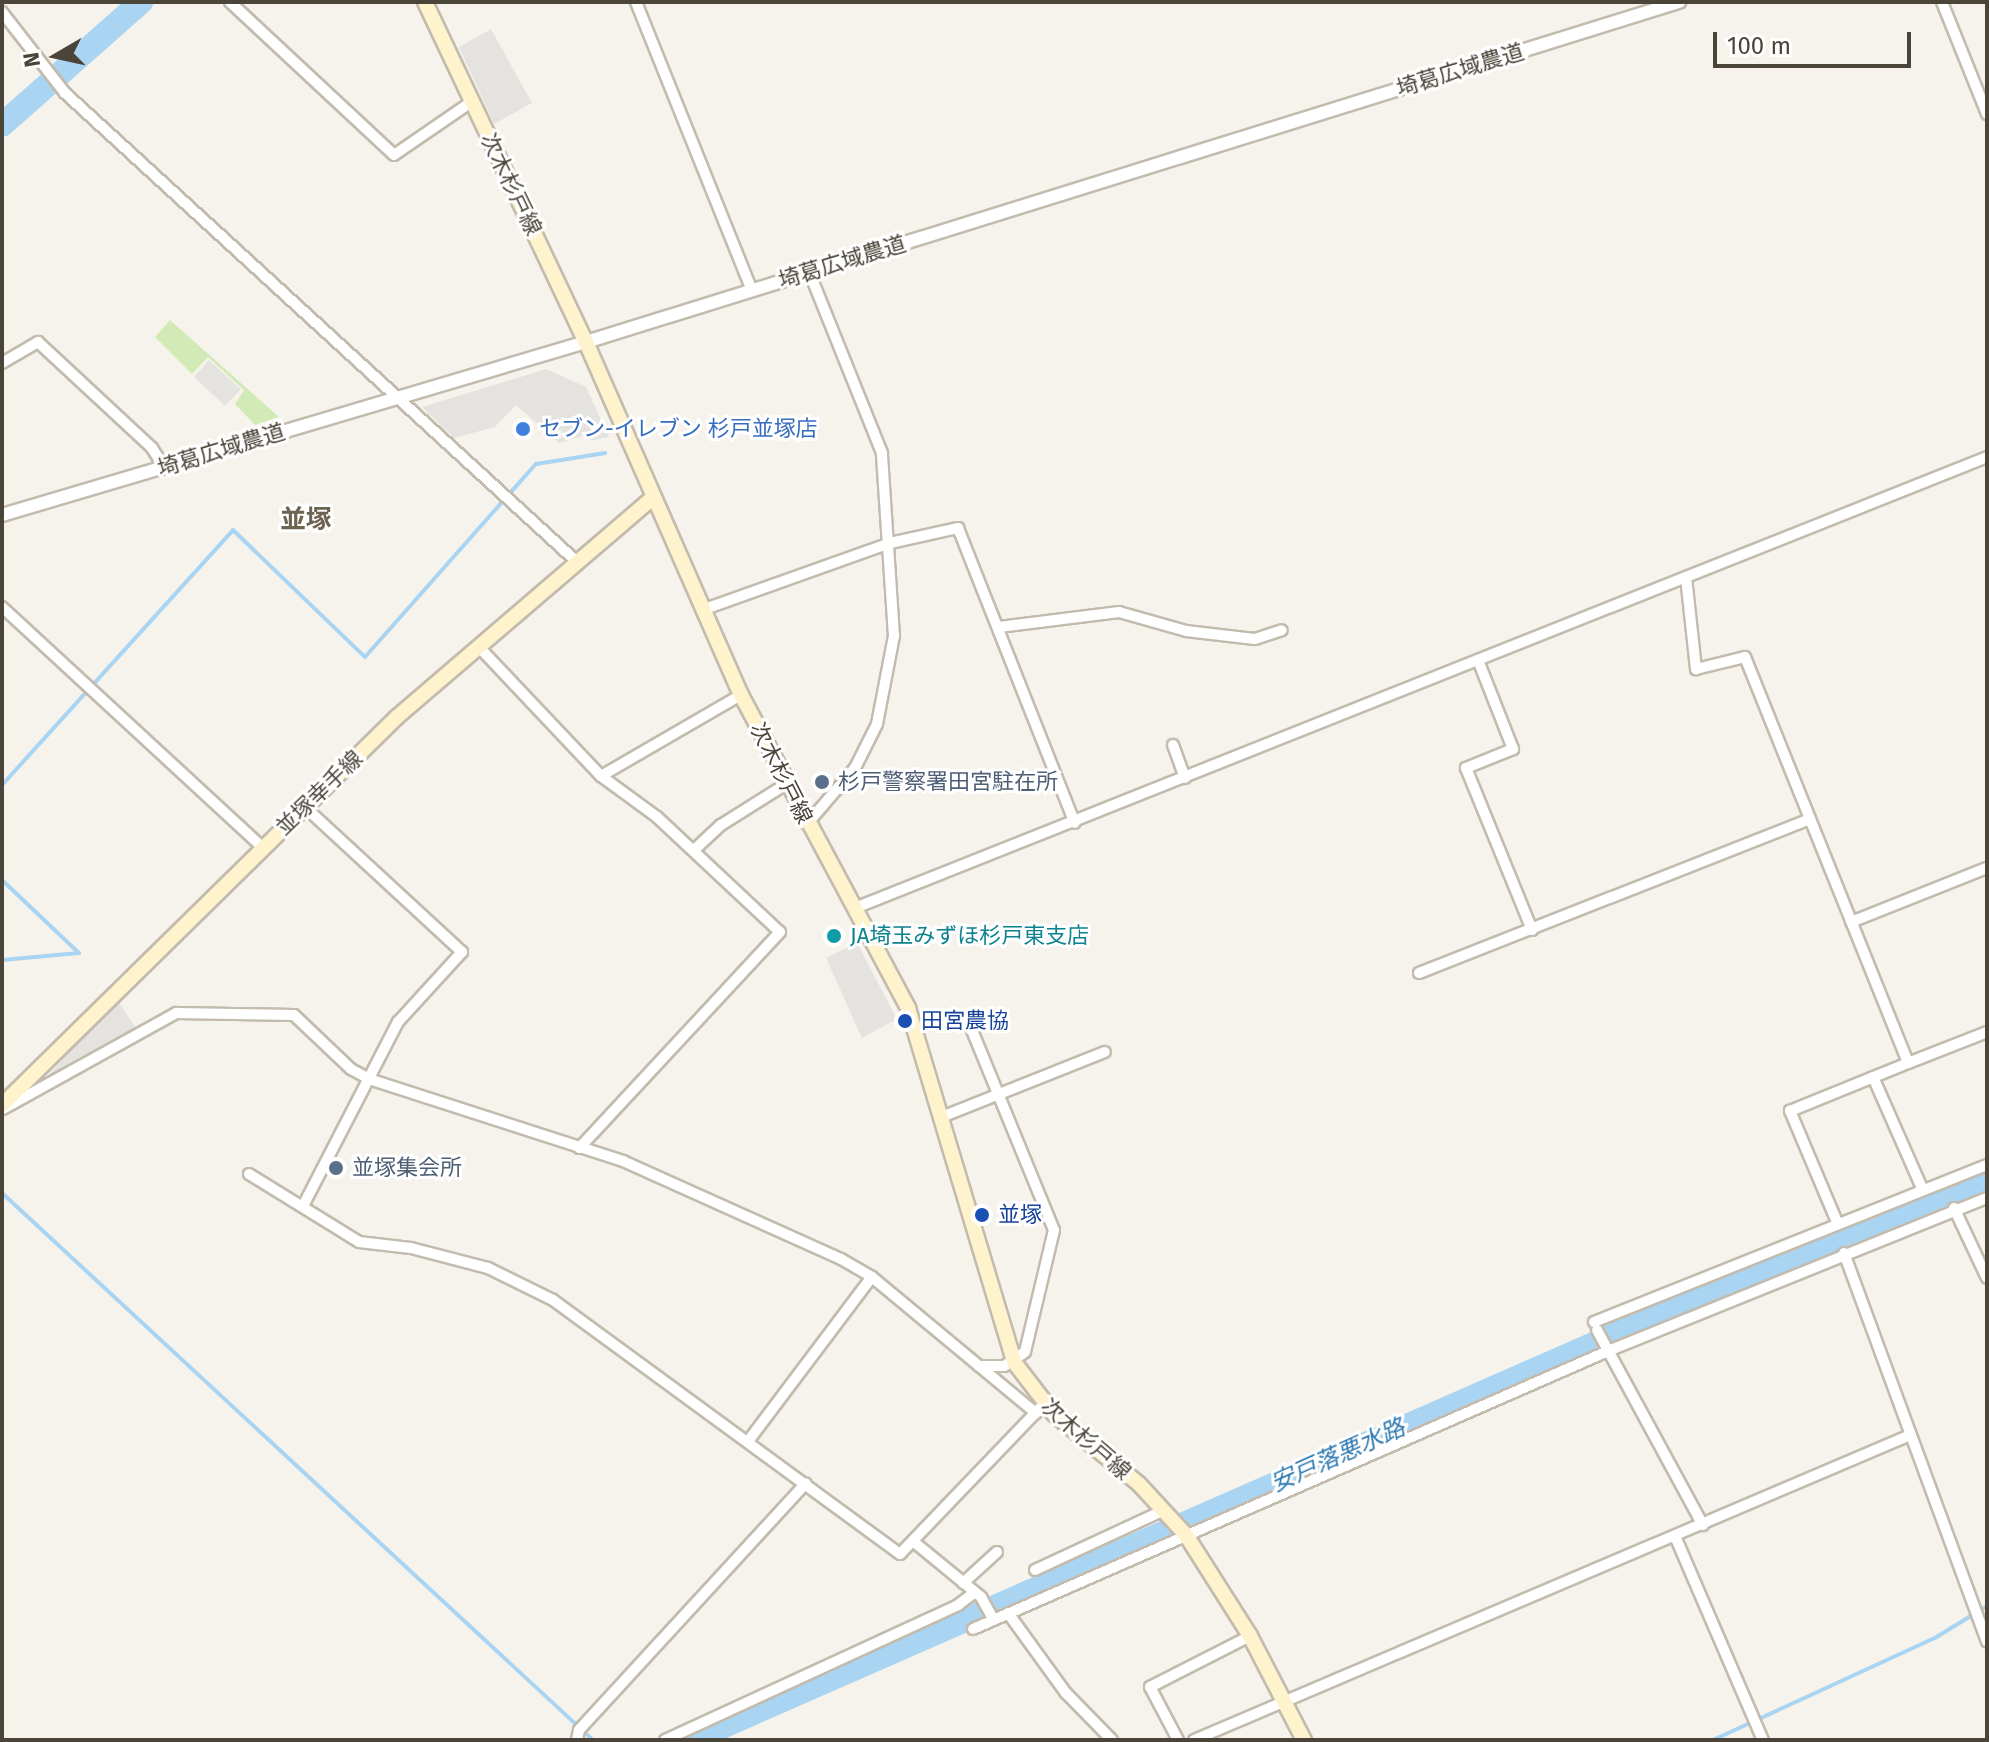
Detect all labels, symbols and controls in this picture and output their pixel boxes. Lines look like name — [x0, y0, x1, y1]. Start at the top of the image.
north arrow — [16, 16, 96, 96]
scale bar — [1717, 16, 1915, 66]
text: 100 m — [1727, 32, 1791, 60]
street label: 埼葛広域農道 — [1393, 38, 1527, 102]
text: N — [17, 51, 46, 69]
street label: 次木杉戸線 — [475, 129, 547, 239]
street label: 埼葛広域農道 — [775, 230, 909, 294]
place label: セブン-イレブン 杉戸並塚店 — [539, 416, 818, 442]
street label: 埼葛広域農道 — [154, 418, 288, 482]
marker: セブン-イレブン 杉戸並塚店 — [514, 420, 532, 438]
district label: 並塚 — [280, 504, 332, 536]
street label: 次木杉戸線 — [744, 718, 818, 828]
street label: 並塚幸手線 — [270, 745, 368, 841]
place label: 杉戸警察署田宮駐在所 — [838, 769, 1058, 795]
marker: 杉戸警察署田宮駐在所 — [813, 773, 831, 791]
place label: JA埼玉みずほ杉戸東支店 — [850, 923, 1089, 949]
marker: JA埼玉みずほ杉戸東支店 — [825, 927, 843, 945]
place label: 田宮農協 — [921, 1008, 1009, 1034]
marker: 田宮農協 — [896, 1012, 914, 1030]
place label: 並塚集会所 — [352, 1155, 462, 1181]
marker: 並塚集会所 — [327, 1159, 345, 1177]
place label: 並塚 — [998, 1202, 1042, 1228]
marker: 並塚 — [973, 1206, 991, 1224]
street label: 次木杉戸線 — [1036, 1393, 1136, 1485]
water label: 安戸落悪水路 — [1266, 1414, 1410, 1498]

